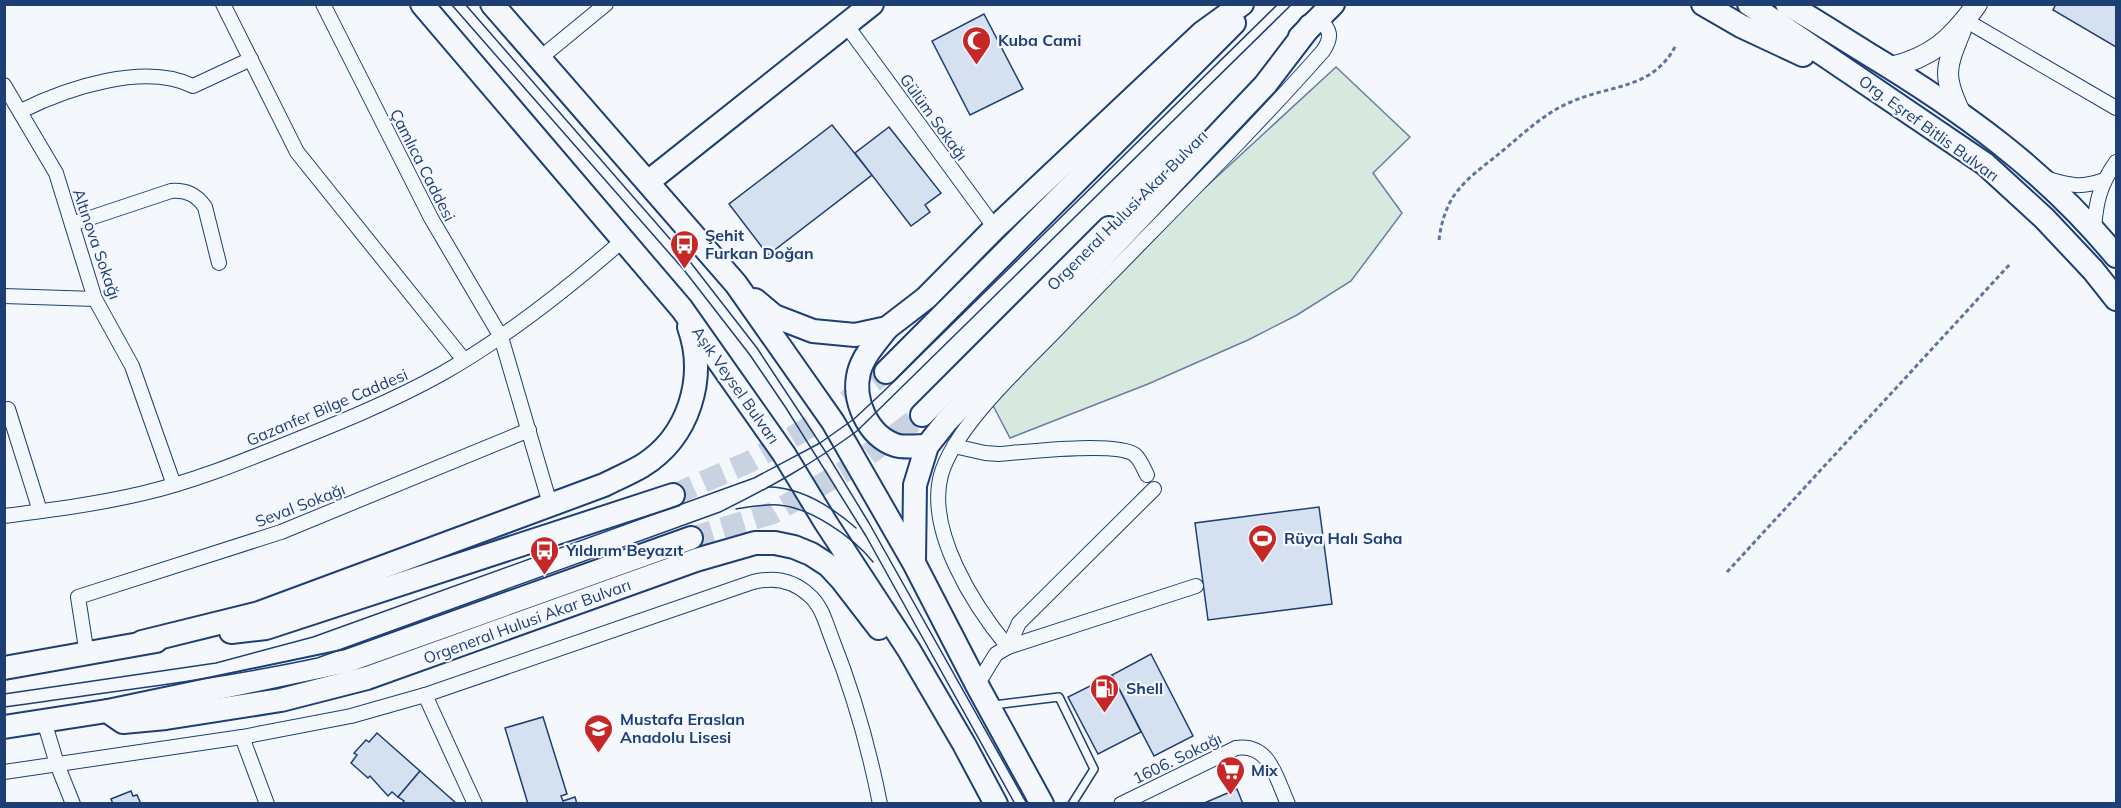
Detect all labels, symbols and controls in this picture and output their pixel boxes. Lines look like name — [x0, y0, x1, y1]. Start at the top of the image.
mosque icon: Kuba Cami — [961, 24, 993, 66]
place label: Kuba Cami — [998, 30, 1081, 50]
street label: Gülüm Sokağı — [896, 70, 972, 164]
street label: Org. Eşref Bitlis Bulvarı — [1855, 70, 2003, 186]
street label: Çamlıca Caddesi — [386, 105, 460, 225]
street label: Orgeneral Hulusi Akar Bulvarı — [1042, 125, 1212, 295]
street label: Altınova Sokağı — [69, 186, 125, 302]
place label: Şehit Furkan Doğan — [705, 225, 814, 263]
bus stop icon: Şehit Furkan Doğan — [668, 228, 700, 270]
street label: Aşık Veysel Bulvarı — [688, 322, 784, 448]
street label: Gazanfer Bilge Caddesi — [243, 364, 411, 450]
street label: Seval Sokağı — [252, 479, 348, 531]
sports icon: Rüya Halı Saha — [1247, 522, 1279, 564]
place label: Rüya Halı Saha — [1284, 528, 1402, 548]
bus stop icon: Yıldırım Beyazıt — [529, 534, 561, 576]
place label: Yıldırım Beyazıt — [565, 540, 683, 560]
street label: Orgeneral Hulusi Akar Bulvarı — [421, 574, 633, 668]
fuel station icon: Shell — [1089, 672, 1121, 714]
place label: Shell — [1126, 678, 1163, 698]
place label: Mustafa Eraslan Anadolu Lisesi — [620, 709, 745, 747]
school or university icon: Mustafa Eraslan Anadolu Lisesi — [583, 712, 615, 754]
street label: 1606. Sokağı — [1129, 728, 1225, 788]
supermarket icon: Mix — [1214, 754, 1246, 796]
place label: Mix — [1251, 760, 1278, 780]

